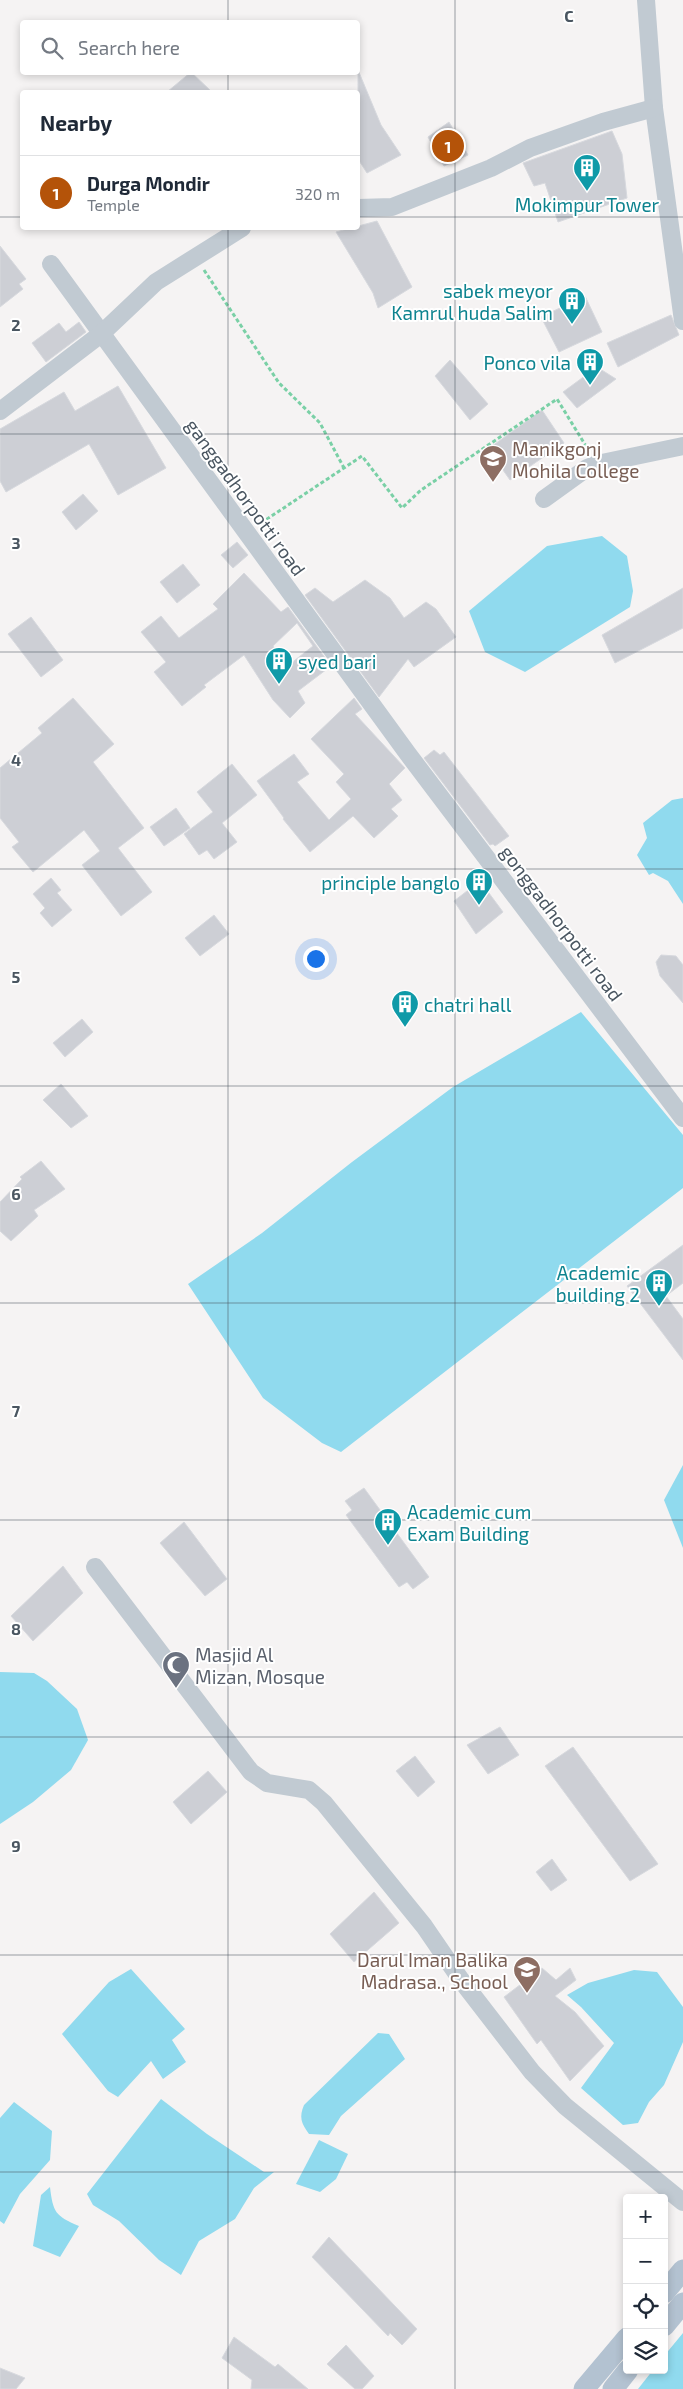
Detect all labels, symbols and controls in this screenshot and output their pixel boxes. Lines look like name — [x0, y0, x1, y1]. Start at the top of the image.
text: C — [564, 6, 574, 25]
search box — [20, 20, 360, 75]
icon: search — [38, 34, 66, 62]
text: Search here — [78, 36, 180, 59]
text: Nearby — [40, 110, 112, 135]
pin: 1 — [432, 127, 464, 165]
building icon: Mokimpur Tower — [572, 153, 602, 192]
text: Durga Mondir — [87, 172, 210, 195]
text: 1 — [53, 184, 59, 203]
text: 320 m — [295, 184, 340, 203]
place label: Mokimpur Tower — [515, 193, 660, 216]
text: Temple — [87, 195, 140, 214]
place label: sabek meyor Kamrul huda Salim — [391, 279, 553, 324]
building icon: sabek meyor Kamrul huda Salim — [557, 286, 587, 325]
text: 2 — [11, 315, 21, 334]
building icon: Ponco vila — [575, 347, 605, 386]
place label: Ponco vila — [483, 351, 571, 374]
street label: ganggadhorpotti road — [181, 414, 311, 580]
place label: Manikgonj Mohila College — [512, 437, 639, 482]
school or university icon: Manikgonj Mohila College — [478, 444, 508, 483]
text: 3 — [11, 533, 21, 552]
building icon: syed bari — [264, 646, 294, 685]
place label: syed bari — [298, 650, 376, 673]
text: 4 — [11, 750, 21, 769]
street label: gonggadhorpotti road — [496, 841, 628, 1005]
building icon: principle banglo — [464, 867, 494, 906]
place label: principle banglo — [321, 871, 460, 894]
your location — [303, 946, 329, 972]
text: 5 — [12, 967, 21, 986]
building icon: chatri hall — [390, 989, 420, 1028]
place label: chatri hall — [424, 993, 512, 1016]
text: 6 — [11, 1184, 21, 1203]
place label: Academic building 2 — [556, 1261, 640, 1306]
building icon: Academic building 2 — [644, 1268, 674, 1307]
text: 7 — [12, 1401, 21, 1420]
place label: Academic cum Exam Building — [407, 1500, 531, 1545]
building icon: Academic cum Exam Building — [373, 1507, 403, 1546]
text: 8 — [11, 1619, 21, 1638]
place label: Masjid Al Mizan, Mosque — [195, 1643, 325, 1688]
mosque icon: Masjid Al Mizan, Mosque — [161, 1650, 191, 1689]
text: 9 — [11, 1836, 21, 1855]
place label: Darul Iman Balika Madrasa., School — [357, 1948, 508, 1993]
school or university icon: Darul Iman Balika Madrasa., School — [512, 1955, 542, 1994]
map controls — [623, 2194, 668, 2374]
button: + — [623, 2194, 668, 2239]
button: − — [623, 2239, 668, 2284]
button: locate — [623, 2284, 668, 2329]
button: layers — [623, 2329, 668, 2374]

